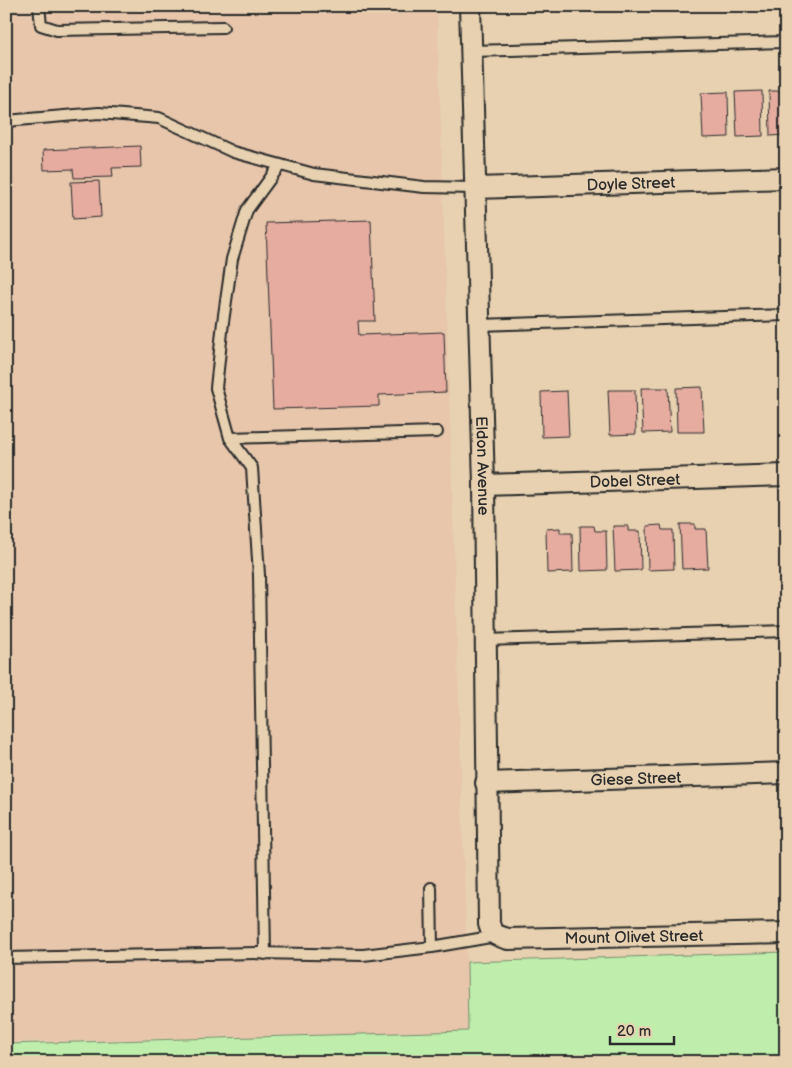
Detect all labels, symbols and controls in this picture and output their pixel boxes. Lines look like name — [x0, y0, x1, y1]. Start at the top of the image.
street label: Doyle Street — [586, 174, 676, 195]
street label: Eldon Avenue — [471, 416, 492, 516]
street label: Dobel Street — [589, 471, 681, 492]
street label: Giese Street — [590, 768, 682, 791]
street label: Mount Olivet Street — [564, 927, 704, 949]
scale bar — [610, 1013, 673, 1045]
text: 20 m — [617, 1022, 651, 1041]

